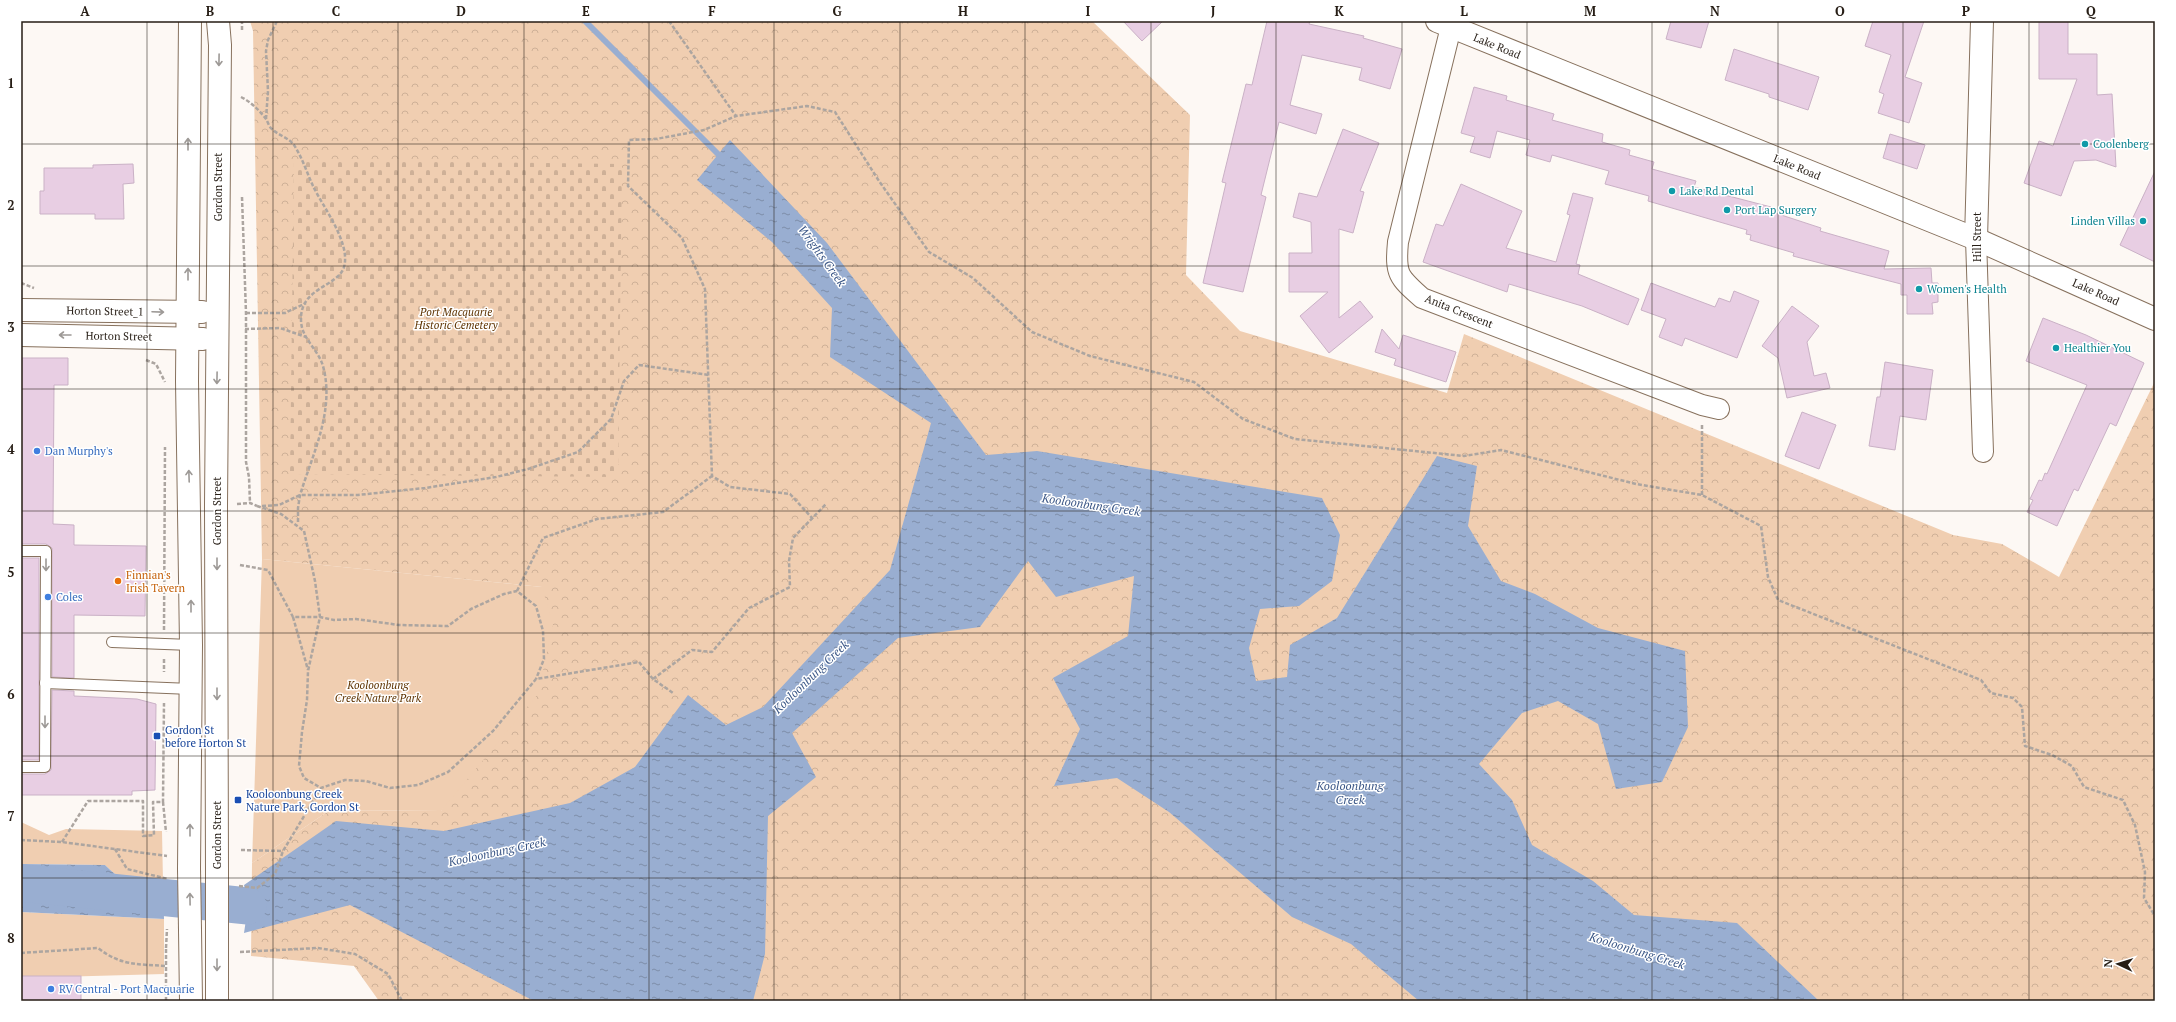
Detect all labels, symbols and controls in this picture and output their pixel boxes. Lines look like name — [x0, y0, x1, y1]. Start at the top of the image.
text: A — [80, 2, 90, 20]
text: B — [206, 2, 214, 20]
text: C — [332, 2, 340, 20]
text: D — [456, 2, 466, 20]
text: E — [582, 2, 590, 20]
text: F — [708, 2, 716, 20]
text: G — [832, 2, 842, 20]
text: H — [958, 2, 968, 20]
text: I — [1086, 2, 1091, 20]
text: J — [1211, 2, 1216, 20]
text: K — [1334, 2, 1344, 20]
text: L — [1460, 2, 1468, 20]
text: M — [1584, 2, 1596, 20]
text: N — [1710, 2, 1720, 20]
text: O — [1835, 2, 1845, 20]
text: P — [1962, 2, 1970, 20]
text: Q — [2086, 2, 2097, 20]
street label: Lake Road — [1471, 30, 1523, 62]
one-way arrow — [215, 53, 223, 66]
text: 1 — [7, 74, 15, 92]
place label: Coolenberg — [2093, 137, 2149, 151]
one-way arrow — [184, 138, 192, 151]
marker: Coolenberg — [2080, 139, 2090, 149]
street label: Lake Road — [1771, 151, 1823, 183]
street label: Gordon Street — [211, 153, 225, 221]
place label: Lake Rd Dental — [1680, 184, 1754, 198]
marker: Lake Rd Dental — [1667, 186, 1677, 196]
text: 2 — [7, 196, 15, 214]
place label: Port Lap Surgery — [1735, 203, 1817, 217]
marker: Port Lap Surgery — [1722, 205, 1732, 215]
street label: Hill Street — [1970, 212, 1984, 262]
place label: Linden Villas — [2071, 214, 2135, 228]
marker: Linden Villas — [2138, 216, 2148, 226]
water label: Wrights Creek — [795, 222, 850, 289]
one-way arrow — [184, 268, 192, 281]
street label: Lake Road — [2070, 275, 2122, 309]
place label: Women's Health — [1927, 282, 2007, 296]
marker: Women's Health — [1914, 284, 1924, 294]
street label: Anita Crescent — [1423, 291, 1495, 331]
street label: Horton Street_1 — [66, 303, 144, 319]
park label: Port Macquarie Historic Cemetery — [414, 305, 498, 332]
one-way arrow — [151, 308, 164, 316]
text: 3 — [7, 318, 15, 336]
street label: Horton Street — [85, 328, 153, 344]
one-way arrow — [59, 331, 72, 339]
place label: Healthier You — [2064, 341, 2132, 355]
marker: Healthier You — [2051, 343, 2061, 353]
one-way arrow — [214, 371, 221, 384]
text: 4 — [7, 440, 15, 458]
place label: Dan Murphy's — [45, 444, 113, 458]
marker: Dan Murphy's — [32, 446, 42, 456]
one-way arrow — [185, 470, 193, 483]
street label: Gordon Street — [210, 477, 224, 545]
water label: Kooloonbung Creek — [1040, 490, 1141, 519]
one-way arrow — [213, 557, 221, 570]
one-way arrow — [42, 558, 50, 571]
text: 5 — [7, 563, 15, 581]
place label: Finnian's Irish Tavern — [126, 568, 185, 595]
marker: Finnian's Irish Tavern — [113, 576, 123, 586]
place label: Coles — [56, 590, 83, 604]
marker: Coles — [43, 592, 53, 602]
one-way arrow — [187, 600, 195, 613]
water label: Kooloonbung Creek — [769, 637, 852, 717]
park label: Kooloonbung Creek Nature Park — [335, 678, 422, 705]
text: 6 — [7, 685, 15, 703]
one-way arrow — [213, 687, 221, 700]
one-way arrow — [41, 715, 49, 728]
place label: Gordon St before Horton St — [165, 723, 246, 750]
marker: Gordon St before Horton St — [152, 731, 162, 741]
water label: Kooloonbung Creek — [1315, 778, 1385, 807]
place label: Kooloonbung Creek Nature Park, Gordon St — [246, 787, 359, 814]
marker: Kooloonbung Creek Nature Park, Gordon St — [233, 795, 243, 805]
street label: Gordon Street — [210, 801, 224, 869]
text: 7 — [7, 807, 15, 825]
one-way arrow — [186, 824, 194, 837]
water label: Kooloonbung Creek — [446, 834, 547, 869]
one-way arrow — [186, 893, 194, 906]
text: 8 — [7, 929, 15, 947]
water label: Kooloonbung Creek — [1587, 929, 1687, 972]
north arrow — [2098, 944, 2138, 984]
one-way arrow — [213, 958, 221, 971]
text: N — [2101, 958, 2115, 968]
place label: RV Central - Port Macquarie — [59, 982, 195, 996]
marker: RV Central - Port Macquarie — [46, 984, 56, 994]

